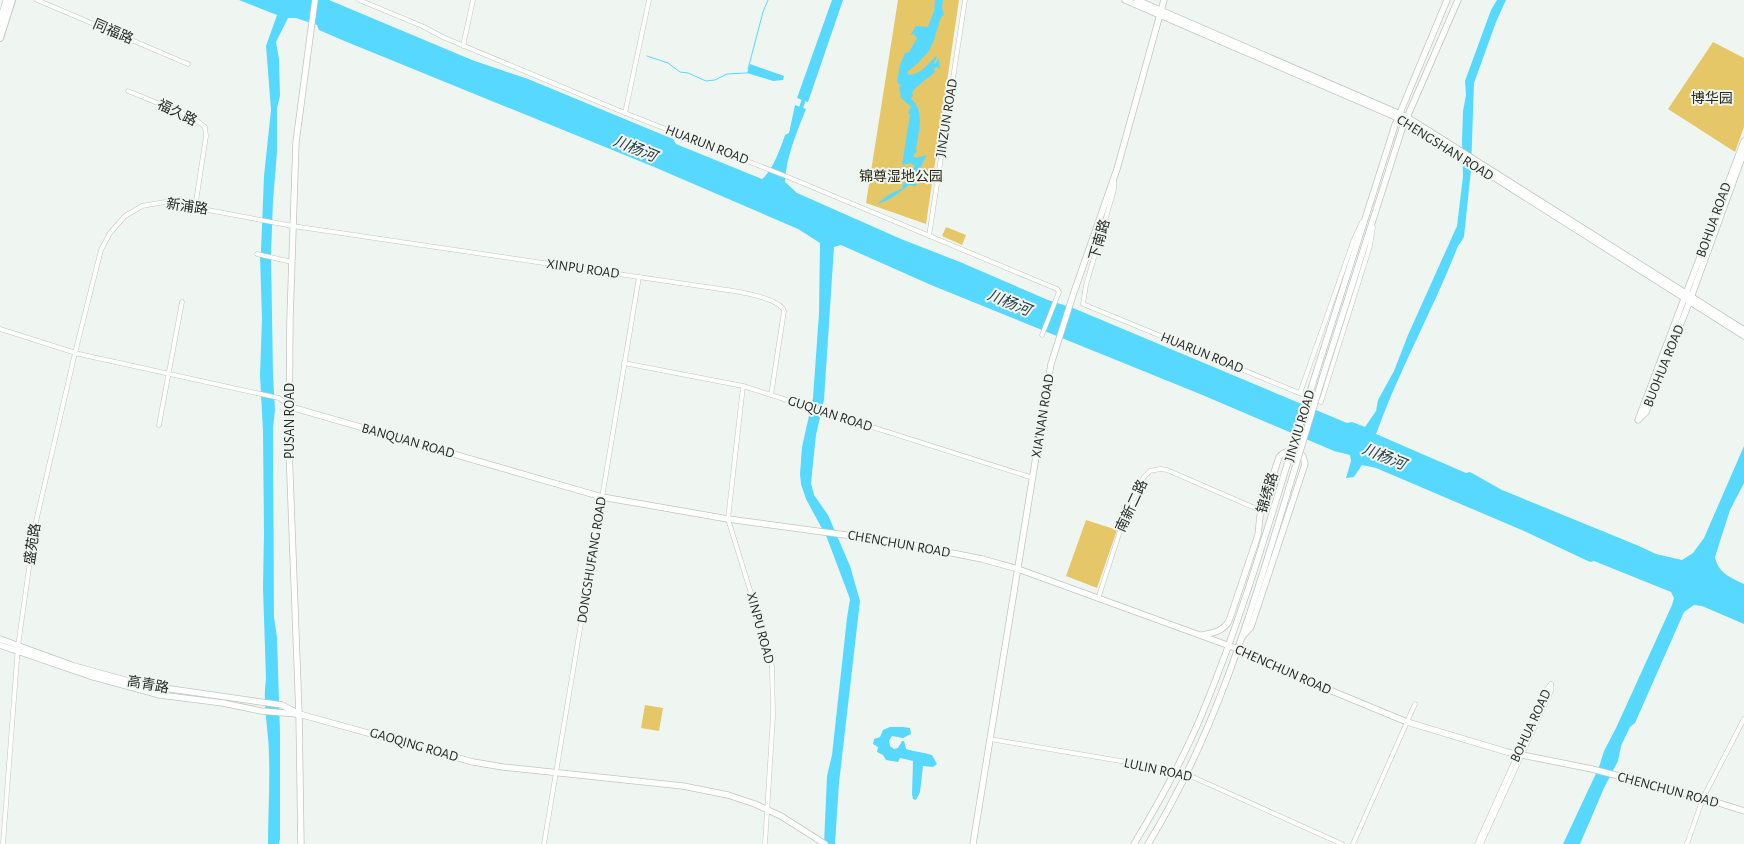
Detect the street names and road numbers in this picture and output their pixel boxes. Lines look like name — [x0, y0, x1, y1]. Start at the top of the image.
street label: 同福路 — [91, 16, 135, 47]
street label: JINZUN ROAD — [934, 78, 960, 158]
street label: 福久路 — [155, 97, 199, 128]
street label: CHENGSHAN ROAD — [1394, 113, 1496, 183]
street label: HUARUN ROAD — [664, 123, 750, 167]
street label: BOHUA ROAD — [1694, 181, 1734, 259]
street label: 新浦路 — [165, 196, 209, 217]
street label: 下南路 — [1087, 218, 1113, 262]
street label: XINPU ROAD — [546, 257, 620, 281]
street label: BUOHUA ROAD — [1641, 323, 1687, 409]
street label: HUARUN ROAD — [1159, 330, 1245, 376]
street label: XIA'NAN ROAD — [1029, 373, 1057, 459]
street label: PUSAN ROAD — [283, 383, 297, 459]
street label: JINXIU ROAD — [1282, 388, 1318, 464]
street label: GUQUAN ROAD — [786, 394, 874, 434]
street label: BANQUAN ROAD — [360, 421, 456, 461]
street label: 锦绣路 — [1254, 471, 1281, 515]
street label: 南新二路 — [1113, 477, 1150, 534]
street label: DONGSHUFANG ROAD — [575, 496, 609, 624]
street label: 盛苑路 — [21, 522, 43, 566]
street label: CHENCHUN ROAD — [847, 528, 951, 560]
street label: XINPU ROAD — [744, 591, 776, 665]
street label: CHENCHUN ROAD — [1233, 642, 1333, 698]
street label: 高青路 — [126, 673, 170, 696]
street label: BOHUA ROAD — [1508, 688, 1554, 764]
street label: GAOQING ROAD — [368, 726, 460, 764]
street label: LULIN ROAD — [1123, 756, 1193, 784]
street label: CHENCHUN ROAD — [1616, 770, 1720, 810]

